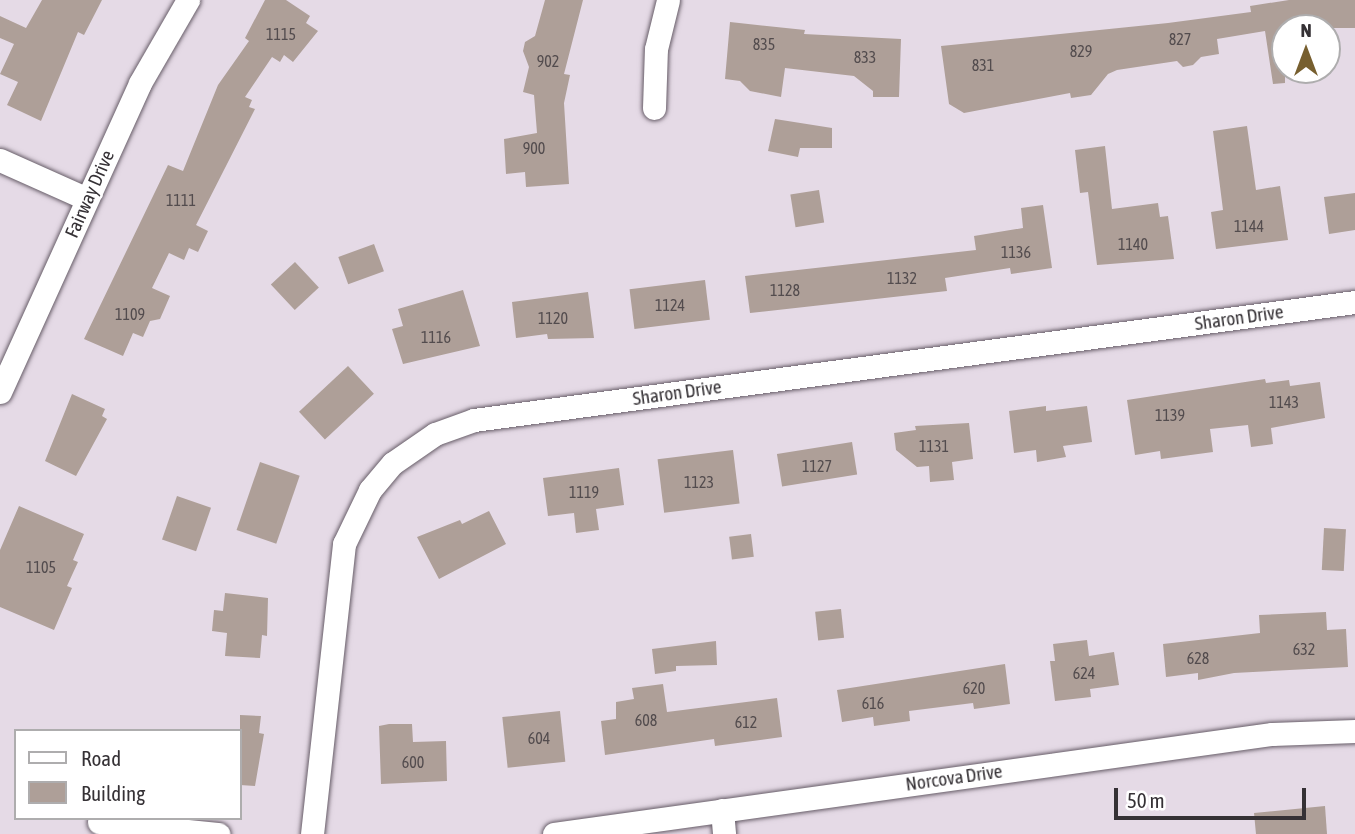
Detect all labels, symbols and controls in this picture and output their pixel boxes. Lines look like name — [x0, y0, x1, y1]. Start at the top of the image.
north arrow — [1271, 14, 1341, 84]
text: N — [1300, 19, 1312, 41]
house number: 1115 — [266, 24, 296, 44]
house number: 827 — [1169, 29, 1191, 49]
house number: 835 — [753, 34, 775, 54]
house number: 829 — [1070, 41, 1092, 61]
house number: 833 — [854, 47, 876, 67]
house number: 902 — [537, 51, 559, 71]
house number: 831 — [972, 55, 994, 75]
house number: 900 — [523, 138, 545, 158]
street label: Fairway Drive — [61, 147, 119, 241]
house number: 1111 — [166, 190, 196, 210]
house number: 1144 — [1234, 216, 1264, 236]
house number: 1140 — [1118, 234, 1148, 254]
house number: 1136 — [1001, 242, 1031, 262]
house number: 1132 — [887, 268, 917, 288]
house number: 1128 — [770, 280, 800, 300]
house number: 1124 — [655, 295, 685, 315]
street label: Sharon Drive — [1193, 300, 1285, 336]
house number: 1109 — [115, 304, 145, 324]
house number: 1120 — [538, 308, 568, 328]
house number: 1116 — [421, 327, 451, 347]
street label: Sharon Drive — [631, 375, 723, 411]
house number: 1143 — [1269, 392, 1299, 412]
house number: 1139 — [1155, 405, 1185, 425]
house number: 1131 — [919, 436, 949, 456]
house number: 1127 — [802, 456, 832, 476]
house number: 1123 — [684, 472, 714, 492]
house number: 1119 — [569, 482, 599, 502]
house number: 1105 — [26, 557, 56, 577]
house number: 632 — [1293, 639, 1315, 659]
house number: 628 — [1187, 648, 1209, 668]
house number: 624 — [1073, 663, 1095, 683]
house number: 620 — [963, 678, 985, 698]
house number: 616 — [862, 693, 884, 713]
house number: 608 — [635, 710, 657, 730]
house number: 612 — [735, 712, 757, 732]
house number: 604 — [528, 728, 550, 748]
legend — [14, 729, 242, 820]
text: Road — [81, 746, 121, 770]
house number: 600 — [402, 752, 424, 772]
street label: Norcova Drive — [904, 760, 1004, 796]
scale bar — [1117, 774, 1310, 818]
text: Building — [81, 781, 145, 805]
text: 50 m — [1127, 788, 1165, 812]

